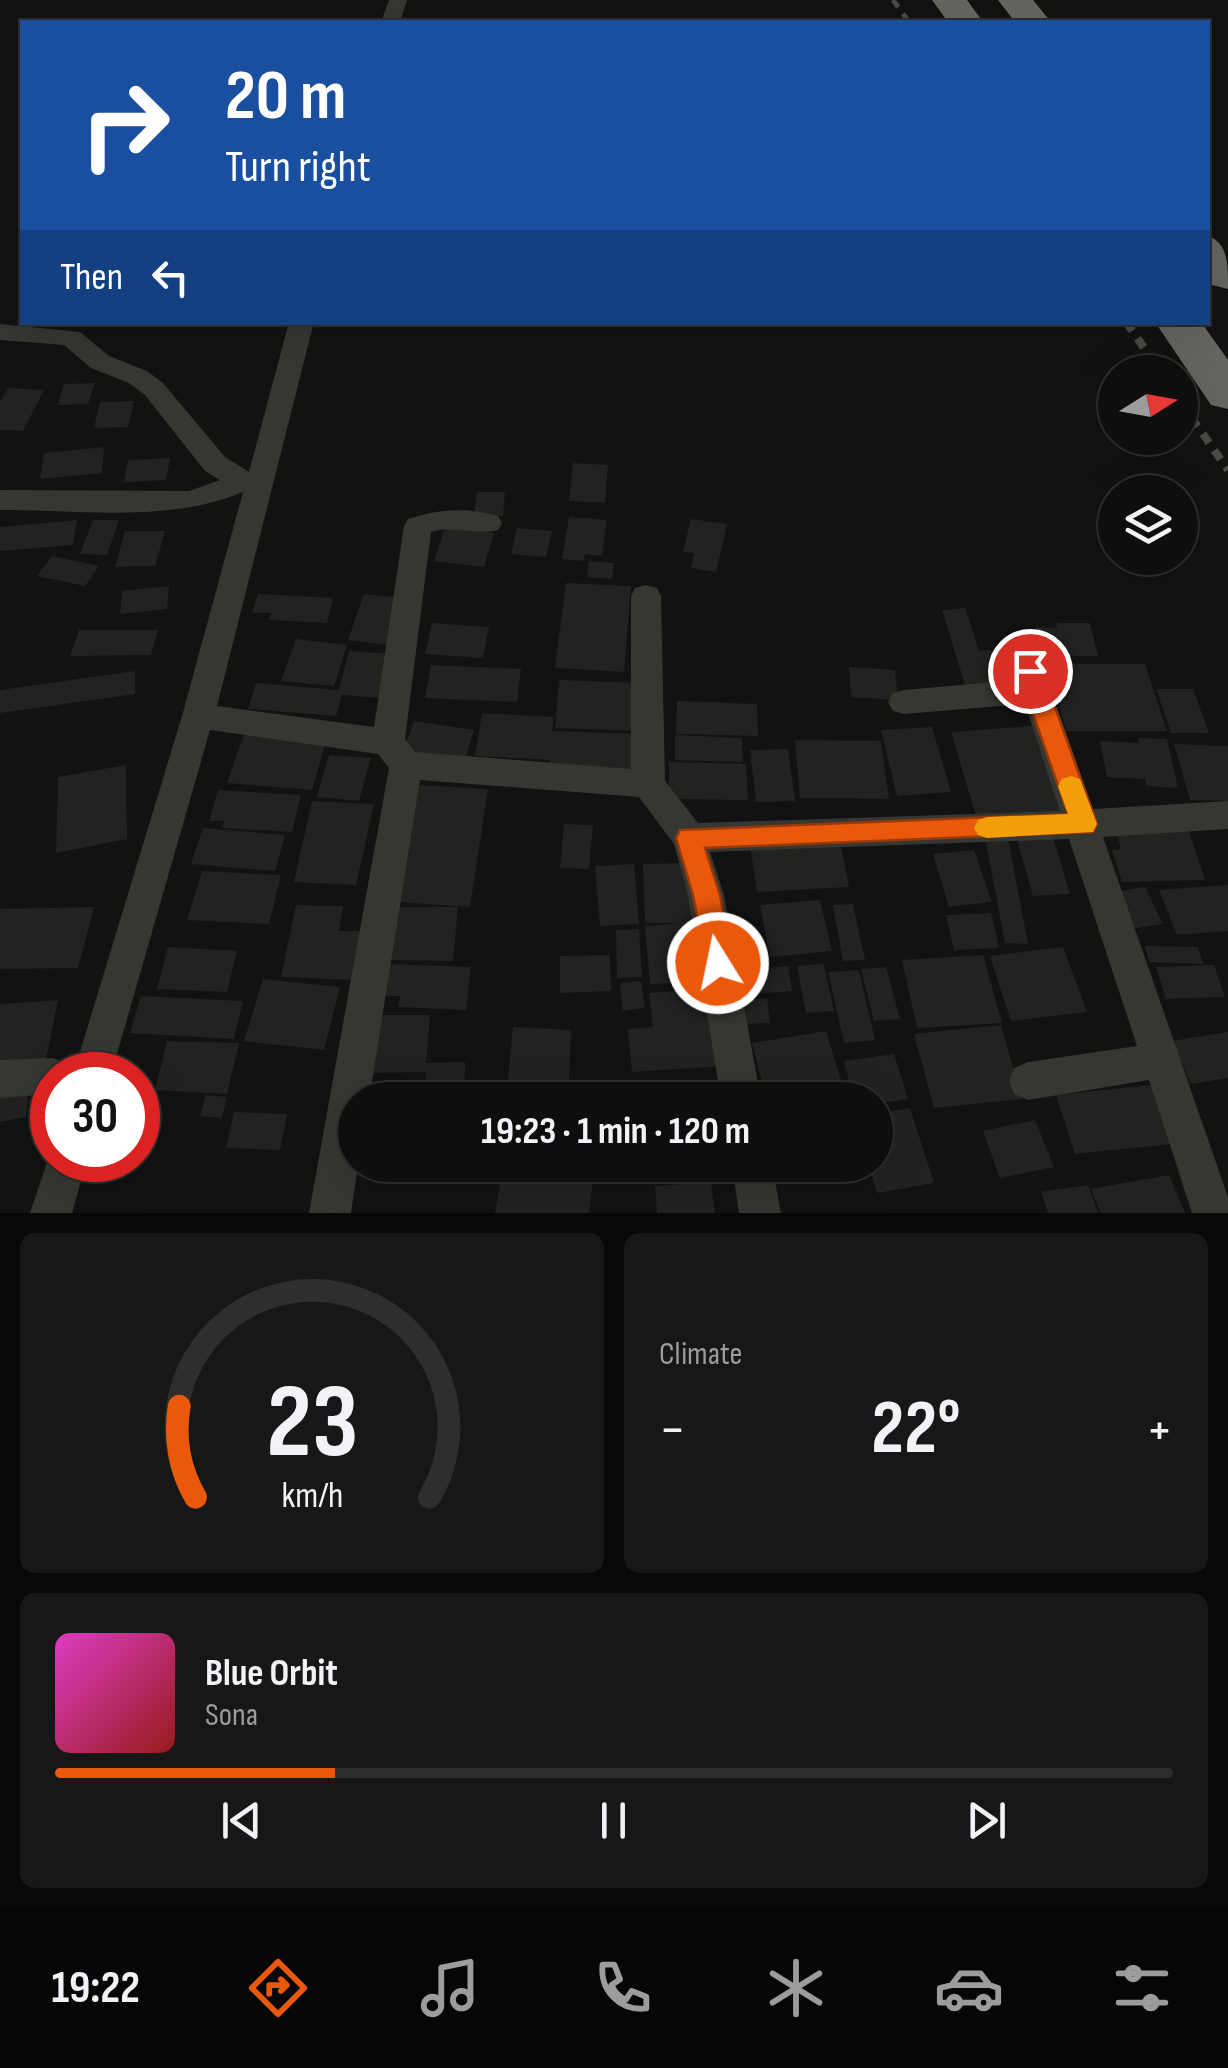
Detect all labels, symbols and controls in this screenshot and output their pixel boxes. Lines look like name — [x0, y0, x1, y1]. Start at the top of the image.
text: 20 m — [225, 55, 346, 139]
icon: right — [60, 60, 190, 190]
text: Turn right — [225, 140, 371, 195]
icon: left — [143, 250, 198, 305]
text: Then — [60, 255, 123, 300]
north arrow — [1098, 355, 1198, 455]
map controls — [1098, 355, 1198, 575]
button: layers — [1098, 475, 1198, 575]
pin — [988, 629, 1073, 714]
icon: arrive — [1003, 644, 1058, 699]
position arrow — [666, 911, 770, 1015]
speed limit sign: 30 — [30, 1052, 160, 1182]
text: 19:23 · 1 min · 120 m — [481, 1109, 750, 1154]
text: Climate — [659, 1335, 742, 1374]
text: 23 — [266, 1361, 358, 1486]
text: 22° — [871, 1384, 961, 1475]
text: − — [659, 1397, 686, 1464]
text: + — [1146, 1397, 1173, 1464]
text: km/h — [281, 1475, 343, 1518]
text: Blue Orbit — [205, 1651, 338, 1696]
text: Sona — [205, 1696, 258, 1735]
icon: previous — [214, 1793, 269, 1848]
icon: pause — [586, 1793, 641, 1848]
icon: next — [959, 1793, 1014, 1848]
icon: directions — [243, 1953, 313, 2023]
icon: music — [415, 1953, 485, 2023]
icon: phone — [588, 1953, 658, 2023]
icon: climate — [761, 1953, 831, 2023]
icon: car — [934, 1953, 1004, 2023]
icon: filters — [1107, 1953, 1177, 2023]
text: 19:22 — [51, 1961, 140, 2016]

